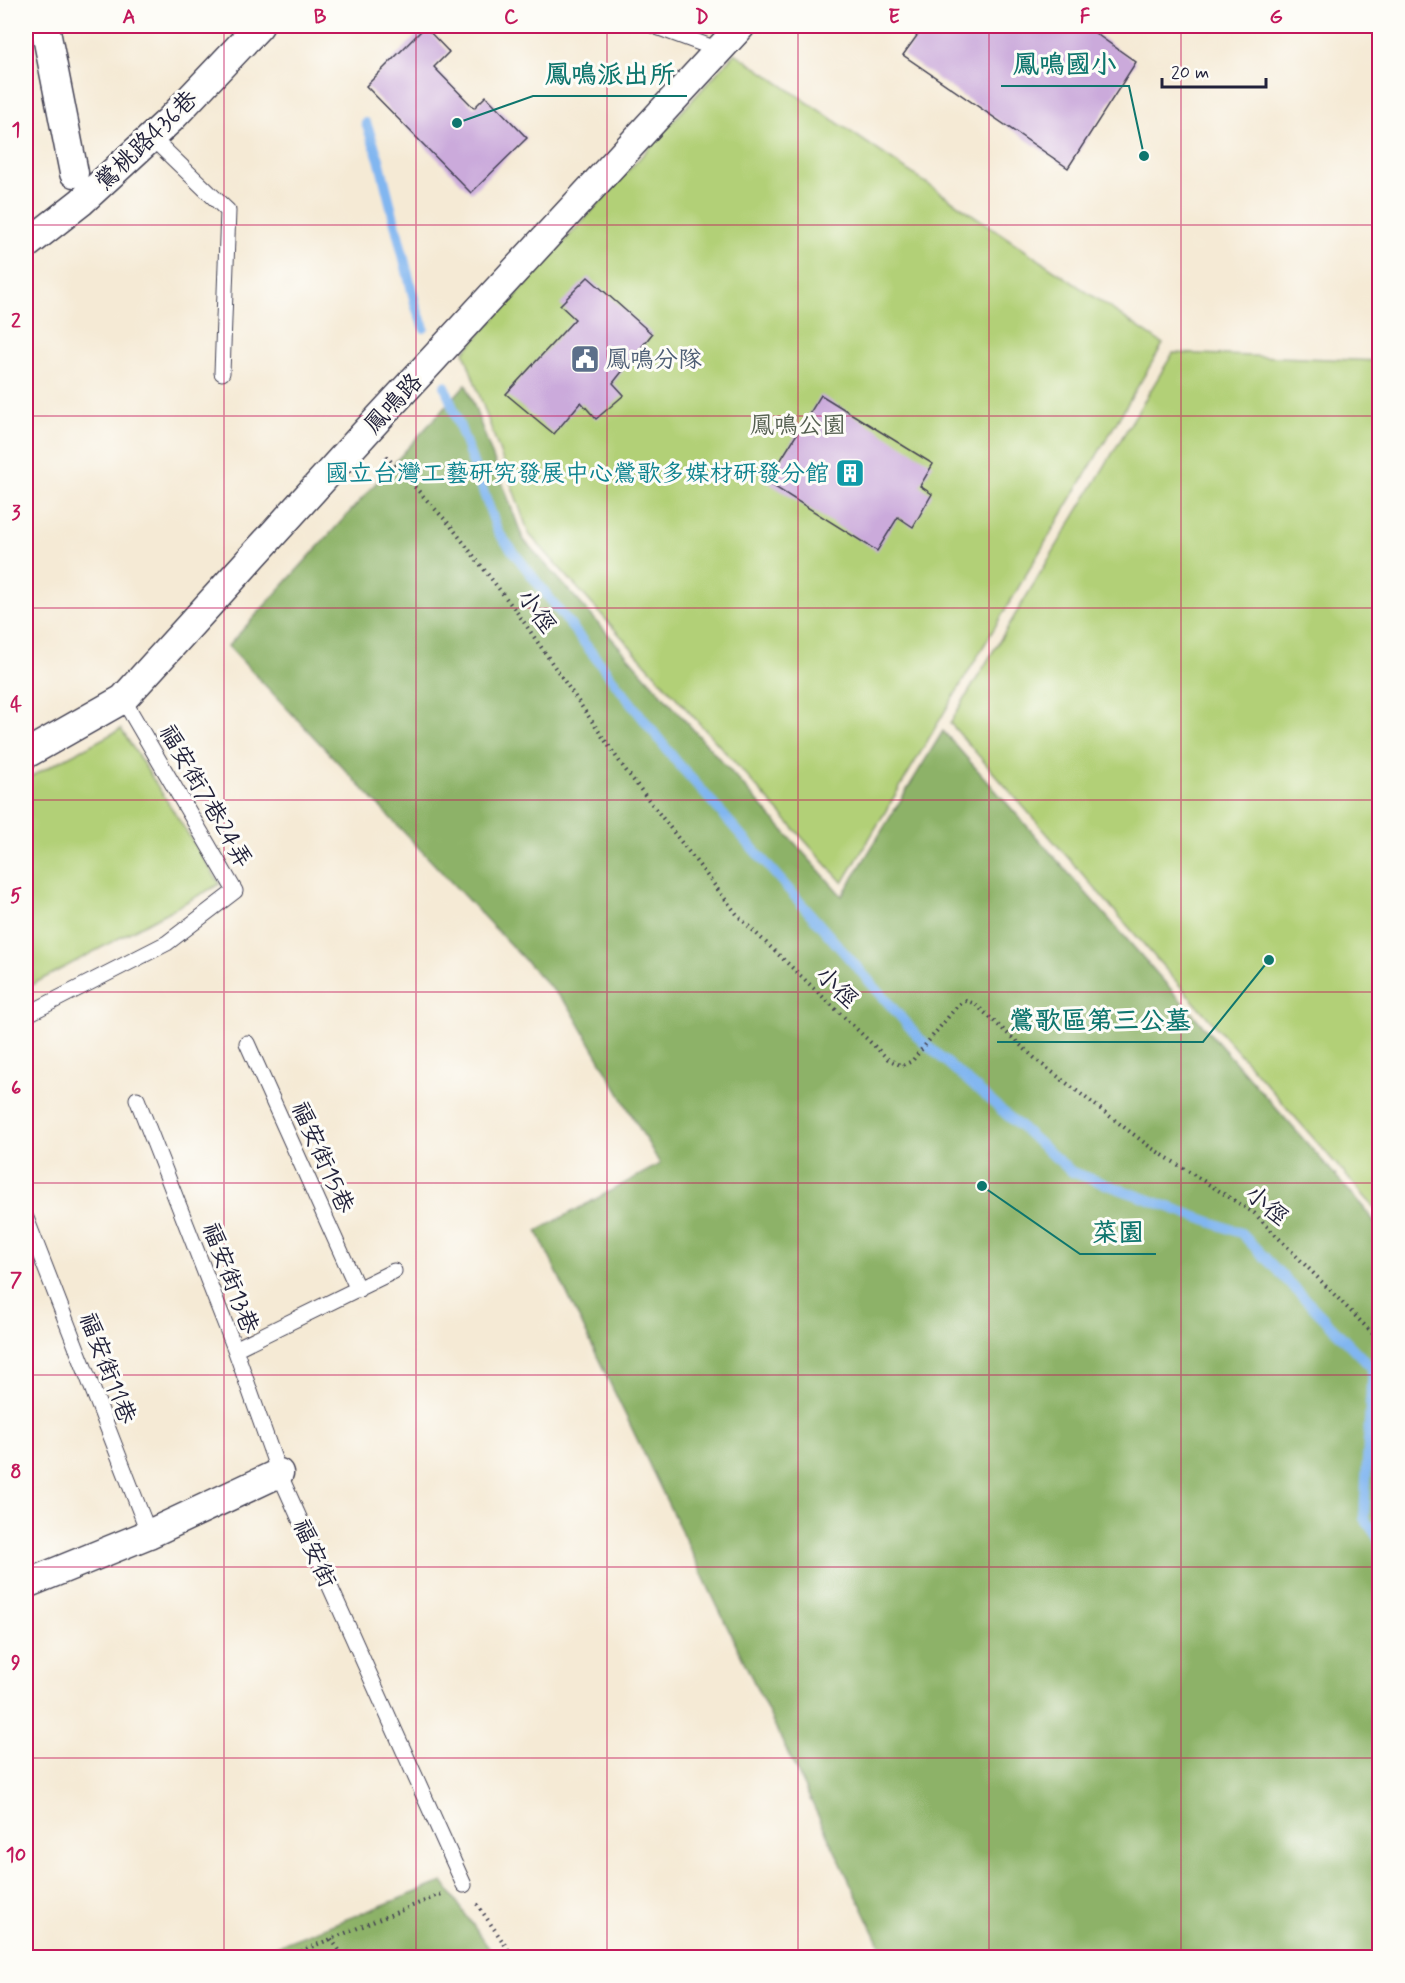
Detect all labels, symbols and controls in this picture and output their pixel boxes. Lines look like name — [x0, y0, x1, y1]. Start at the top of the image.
text: A — [122, 4, 136, 31]
text: B — [314, 4, 327, 31]
text: C — [504, 4, 519, 31]
text: D — [695, 4, 709, 31]
text: E — [888, 4, 900, 31]
text: F — [1080, 4, 1091, 31]
text: G — [1269, 4, 1283, 31]
callout: 鳳鳴國小 — [1001, 42, 1129, 86]
text: 鳳鳴國小 — [1013, 49, 1117, 83]
scale bar — [1162, 51, 1266, 89]
callout: 鳳鳴派出所 — [533, 52, 687, 96]
text: 鳳鳴派出所 — [545, 59, 675, 93]
text: 20 m — [1171, 61, 1209, 85]
street label: 鶯桃路436巷 — [89, 84, 205, 198]
text: 1 — [12, 117, 20, 144]
text: 2 — [11, 308, 21, 335]
public building icon: 鳳鳴分隊 — [569, 343, 601, 375]
place label: 鳳鳴分隊 — [606, 345, 702, 376]
street label: 鳳鳴路 — [358, 367, 430, 441]
park label: 鳳鳴公園 — [750, 411, 846, 442]
building icon: 國立台灣工藝研究發展中心鶯歌多媒材研發分館 — [834, 457, 866, 489]
place label: 國立台灣工藝研究發展中心鶯歌多媒材研發分館 — [325, 459, 829, 490]
text: 3 — [11, 500, 21, 527]
street label: 小徑 — [509, 583, 562, 640]
text: 4 — [10, 692, 22, 719]
street label: 福安街7巷24弄 — [151, 719, 258, 874]
text: 5 — [10, 883, 22, 910]
street label: 小徑 — [808, 960, 864, 1016]
callout: 鶯歌區第三公墓 — [997, 998, 1203, 1042]
text: 鶯歌區第三公墓 — [1009, 1005, 1191, 1039]
text: 6 — [11, 1075, 21, 1102]
street label: 福安街15巷 — [283, 1097, 360, 1219]
street label: 小徑 — [1238, 1179, 1294, 1233]
callout: 菜園 — [1080, 1210, 1156, 1254]
text: 菜園 — [1092, 1217, 1144, 1251]
street label: 福安街13巷 — [194, 1218, 265, 1339]
text: 7 — [10, 1267, 22, 1294]
street label: 福安街11巷 — [71, 1308, 142, 1429]
text: 8 — [10, 1459, 22, 1486]
street label: 福安街 — [285, 1514, 342, 1593]
text: 9 — [11, 1650, 21, 1677]
text: 10 — [6, 1842, 26, 1869]

